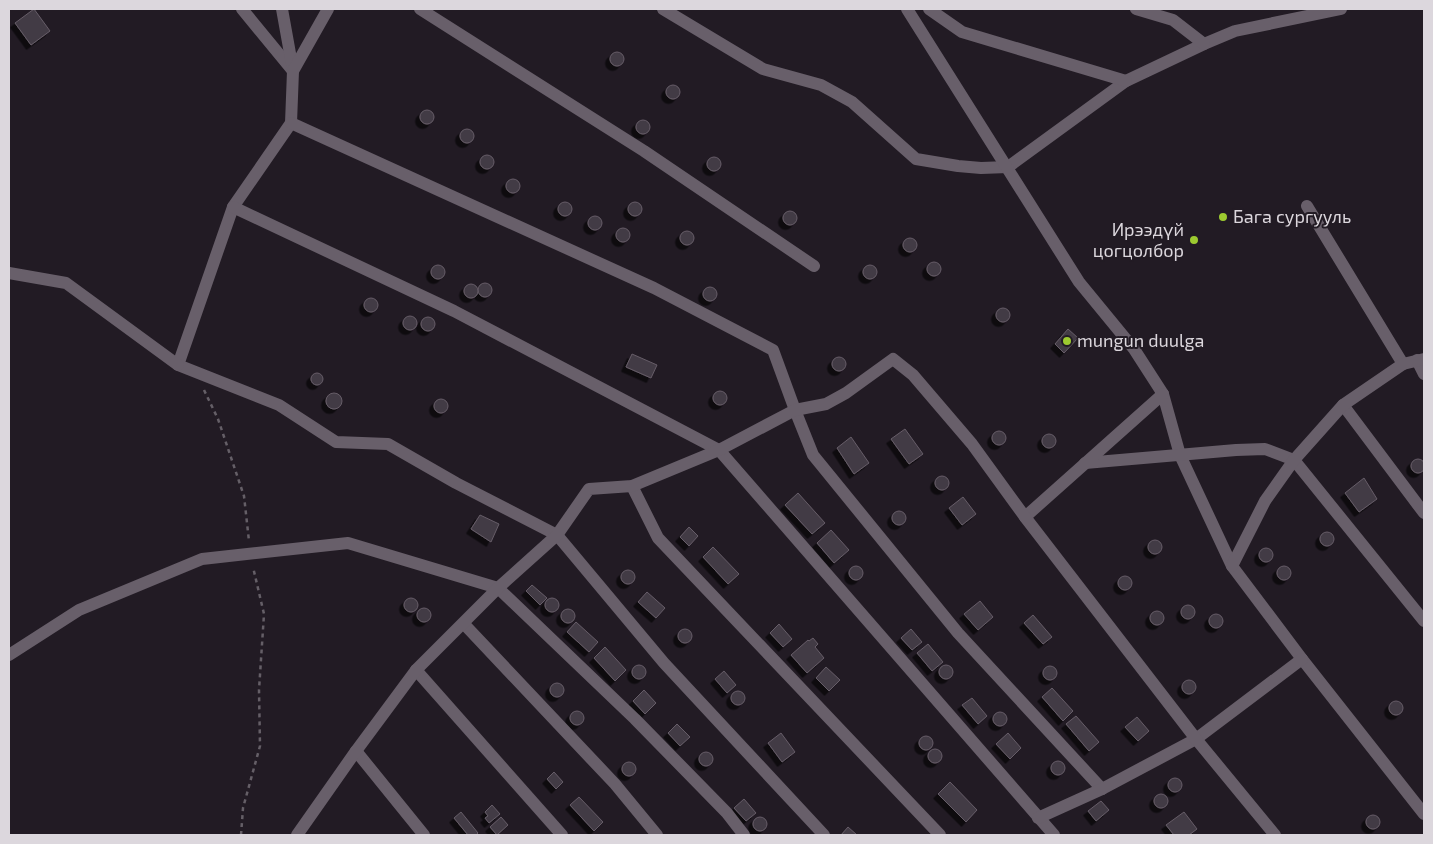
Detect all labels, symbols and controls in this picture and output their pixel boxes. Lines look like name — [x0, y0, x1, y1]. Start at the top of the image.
place label: Бага сургууль — [1233, 205, 1351, 227]
marker: Бага сургууль — [1217, 211, 1229, 223]
place label: Ирээдүй цогцолбор — [1093, 218, 1184, 261]
marker: Ирээдүй цогцолбор — [1188, 234, 1200, 246]
place label: mungun duulga — [1077, 329, 1204, 351]
marker: mungun duulga — [1061, 335, 1073, 347]

